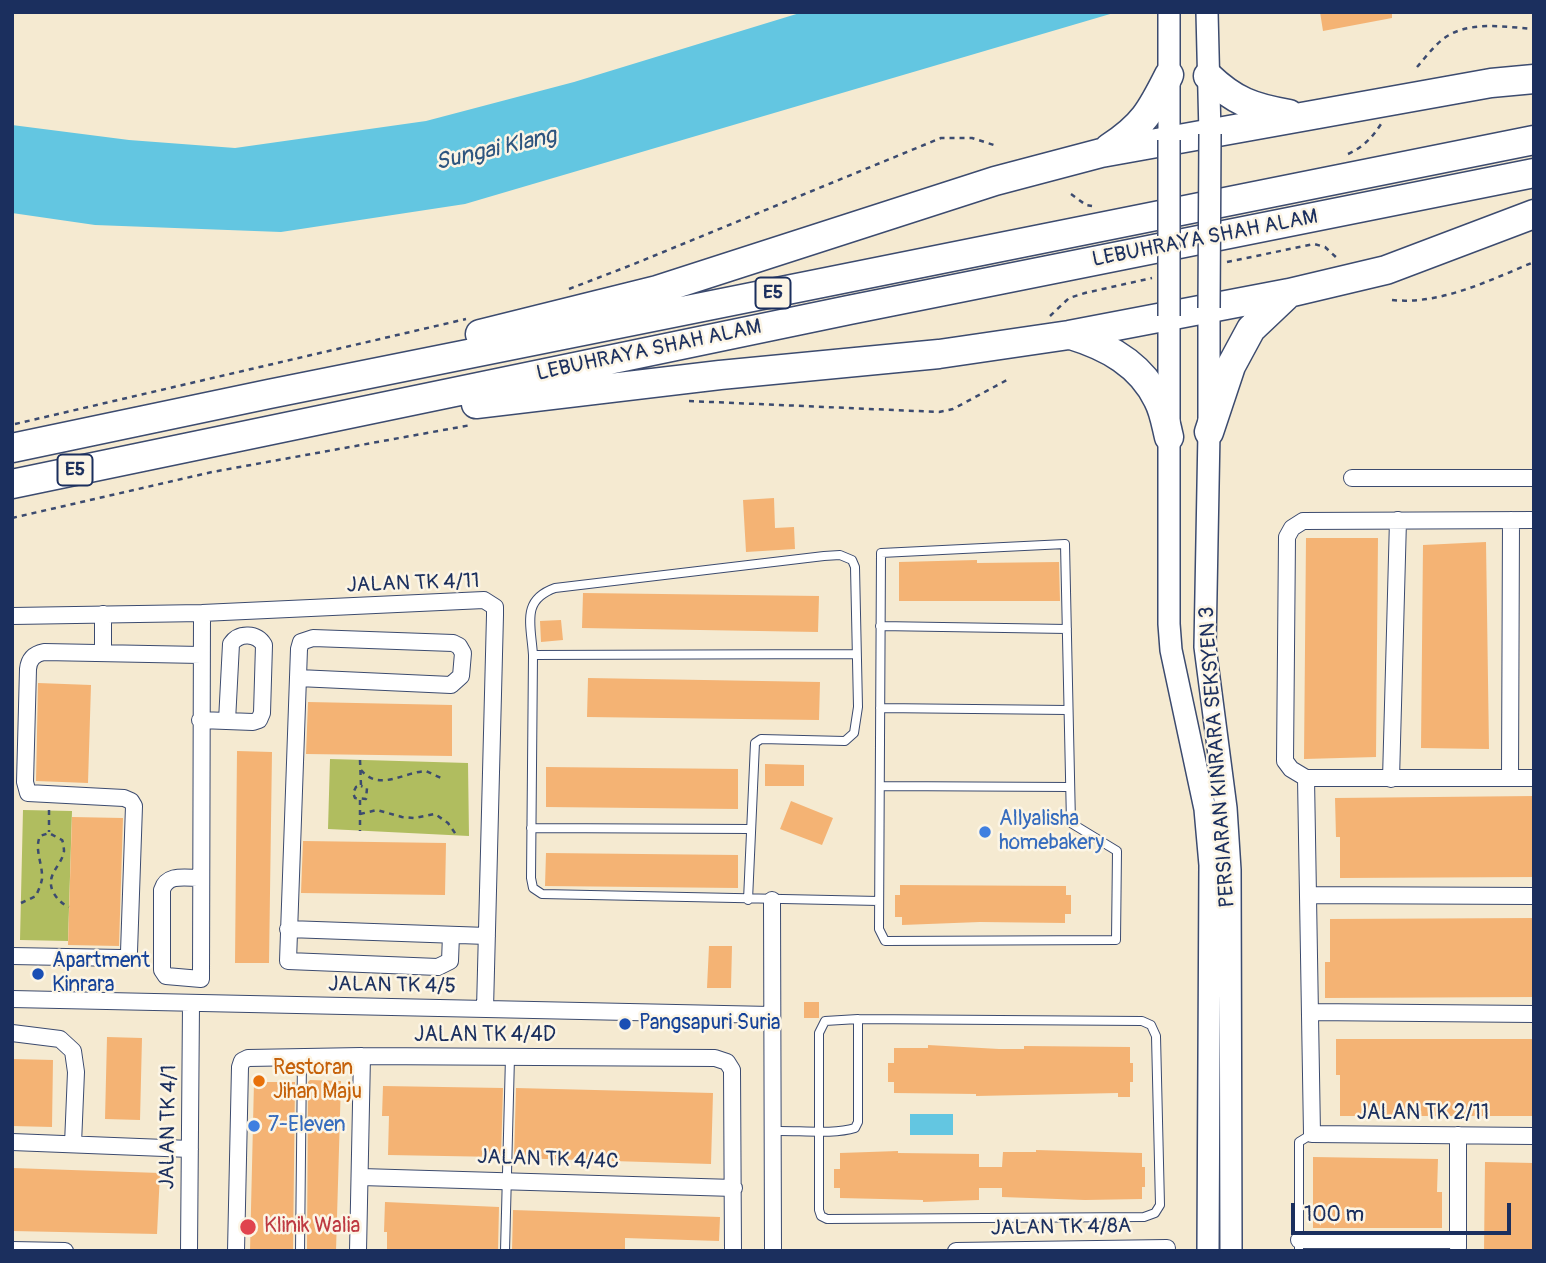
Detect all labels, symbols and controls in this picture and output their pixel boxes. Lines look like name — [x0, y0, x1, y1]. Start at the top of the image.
water label: Sungai Klang — [433, 123, 559, 177]
street label: LEBUHRAYA SHAH ALAM — [1090, 205, 1320, 273]
road number: E5 — [756, 278, 790, 308]
street label: LEBUHRAYA SHAH ALAM — [534, 315, 764, 387]
road number: E5 — [57, 454, 92, 485]
street label: JALAN TK 4/11 — [346, 569, 480, 599]
street label: PERSIARAN KINRARA SEKSYEN 3 — [1195, 605, 1241, 909]
place label: Allyalisha homebakery — [999, 807, 1104, 857]
marker: Allyalisha homebakery — [977, 824, 993, 840]
place label: Apartment Kinrara — [52, 949, 150, 999]
marker: Apartment Kinrara — [30, 966, 46, 982]
street label: JALAN TK 4/5 — [328, 972, 456, 1000]
place label: Pangsapuri Suria — [639, 1011, 781, 1037]
marker: Pangsapuri Suria — [617, 1016, 633, 1032]
street label: JALAN TK 4/4D — [414, 1023, 556, 1049]
place label: Restoran Jihan Maju — [273, 1056, 362, 1106]
street label: JALAN TK 4/1 — [155, 1064, 183, 1190]
marker: Restoran Jihan Maju — [251, 1073, 267, 1089]
street label: JALAN TK 2/11 — [1357, 1101, 1489, 1127]
place label: 7-Eleven — [268, 1113, 346, 1139]
marker: 7-Eleven — [246, 1118, 262, 1134]
street label: JALAN TK 4/4C — [477, 1145, 619, 1175]
scale bar — [1294, 1190, 1514, 1234]
text: 100 m — [1304, 1201, 1364, 1228]
place label: Klinik Walia — [264, 1214, 360, 1240]
street label: JALAN TK 4/8A — [990, 1214, 1132, 1242]
marker: Klinik Walia — [238, 1217, 258, 1237]

